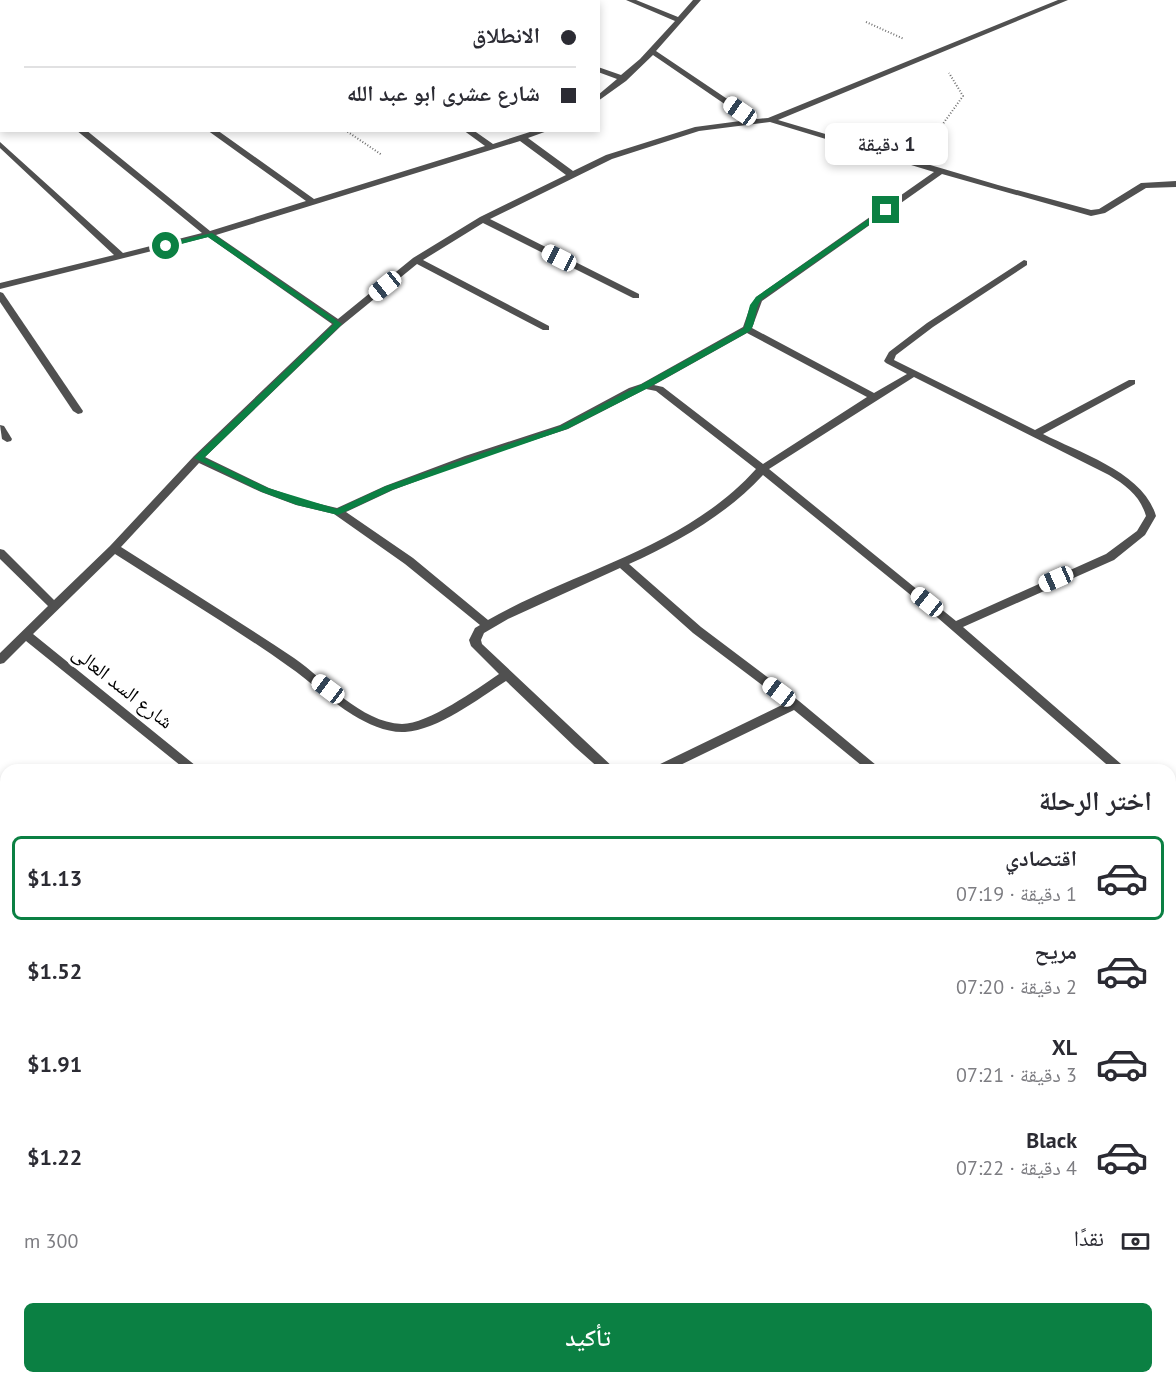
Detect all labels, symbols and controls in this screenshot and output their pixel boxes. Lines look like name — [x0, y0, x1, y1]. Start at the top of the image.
text: الانطلاق — [472, 21, 540, 49]
text: شارع عشرى ابو عبد الله — [347, 79, 540, 107]
car — [720, 93, 760, 129]
callout: 1 دقيقة — [824, 123, 948, 165]
text: 1 دقيقة — [858, 131, 915, 157]
route end — [872, 196, 899, 223]
route start — [152, 232, 179, 259]
car — [539, 242, 579, 274]
car — [365, 268, 405, 304]
car — [1036, 563, 1076, 595]
car — [907, 584, 947, 620]
street label: شارع السد العالى — [67, 640, 179, 734]
car — [308, 671, 348, 707]
car — [759, 674, 799, 710]
text: اختر الرحلة — [1039, 783, 1152, 817]
text: اقتصادي — [1005, 844, 1077, 872]
icon: car — [1095, 851, 1149, 905]
text: $1.13 — [27, 864, 82, 892]
text: 1 دقيقة · 07:19 — [956, 881, 1077, 907]
text: مريح — [1034, 937, 1077, 965]
icon: car — [1095, 944, 1149, 998]
text: $1.52 — [27, 957, 82, 985]
text: 2 دقيقة · 07:20 — [956, 974, 1077, 1000]
text: XL — [1052, 1033, 1077, 1061]
icon: car — [1095, 1037, 1149, 1091]
text: $1.91 — [27, 1050, 82, 1078]
text: 3 دقيقة · 07:21 — [956, 1062, 1077, 1088]
text: Black — [1026, 1126, 1077, 1154]
icon: car — [1095, 1130, 1149, 1184]
text: $1.22 — [27, 1143, 82, 1171]
text: 4 دقيقة · 07:22 — [956, 1155, 1077, 1181]
text: نقدًا — [1074, 1224, 1104, 1252]
icon: cash — [1119, 1225, 1152, 1258]
text: 300 m — [24, 1228, 78, 1254]
button: تأكيد — [24, 1303, 1152, 1372]

